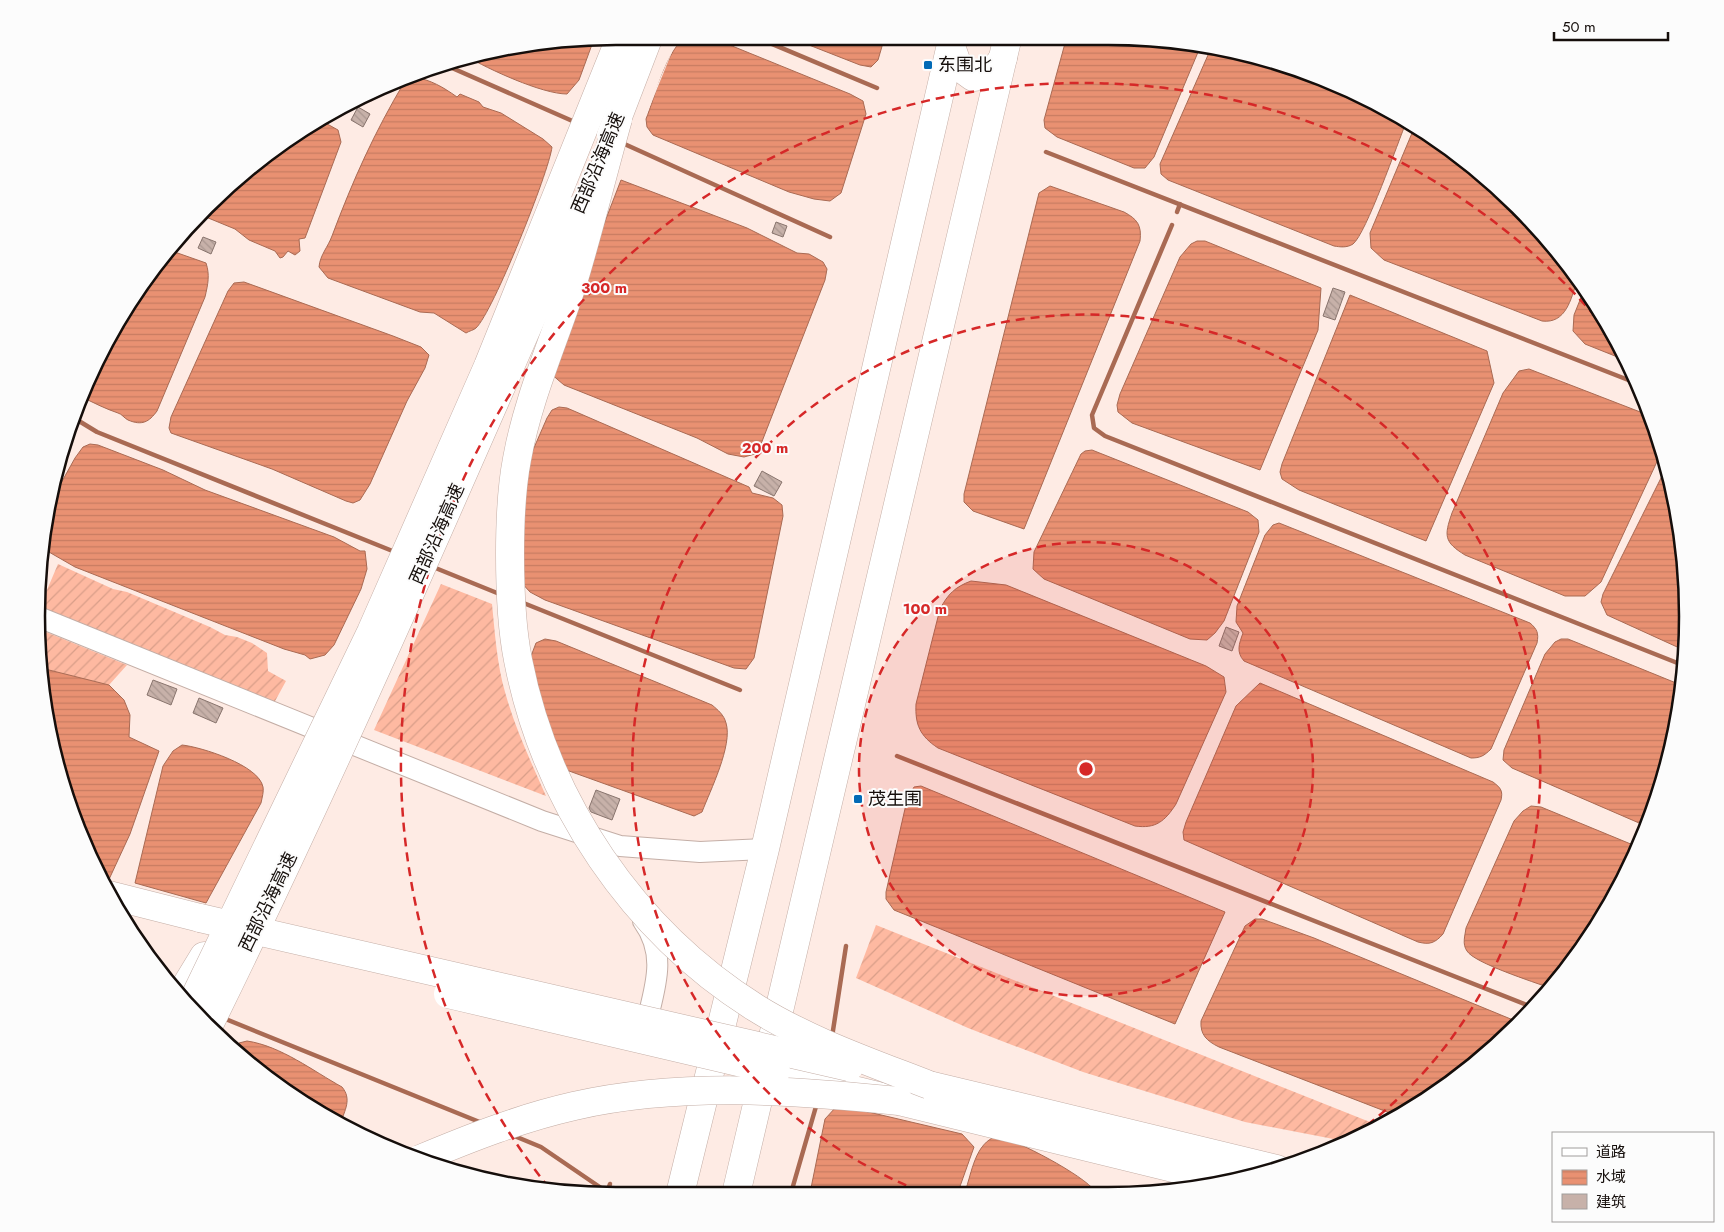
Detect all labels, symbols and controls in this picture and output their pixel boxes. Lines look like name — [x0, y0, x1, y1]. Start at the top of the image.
scale bar — [1554, 10, 1668, 42]
text: 50 m — [1562, 16, 1596, 38]
place label: 东围北 — [938, 52, 992, 78]
marker: 东围北 — [922, 59, 934, 71]
street label: 西部沿海高速 — [565, 108, 631, 218]
text: 300 m — [581, 277, 627, 299]
text: 200 m — [742, 437, 788, 459]
street label: 西部沿海高速 — [403, 479, 471, 589]
text: 100 m — [903, 598, 947, 620]
centre of rings — [1077, 760, 1095, 778]
place label: 茂生围 — [868, 786, 922, 812]
marker: 茂生围 — [852, 793, 864, 805]
street label: 西部沿海高速 — [233, 848, 303, 956]
legend — [1552, 1132, 1714, 1222]
text: 道路 — [1596, 1141, 1626, 1163]
text: 水域 — [1596, 1166, 1626, 1188]
text: 建筑 — [1596, 1191, 1626, 1213]

